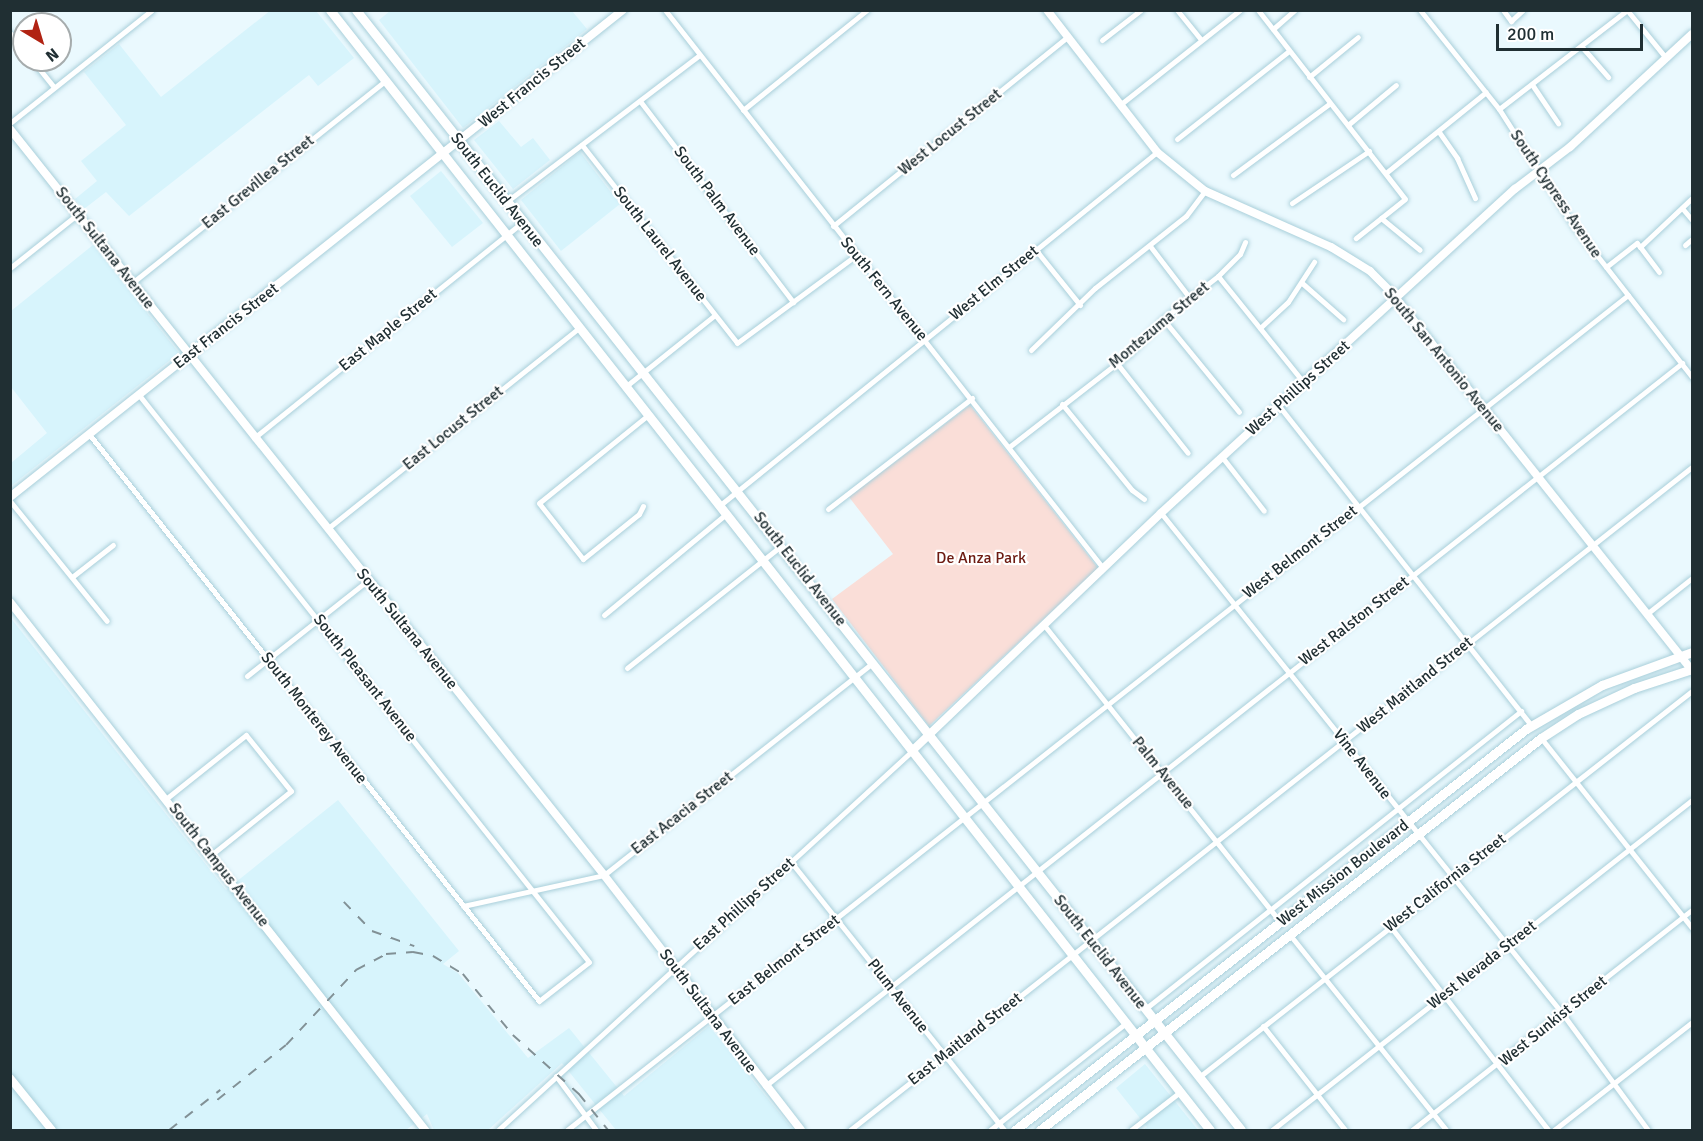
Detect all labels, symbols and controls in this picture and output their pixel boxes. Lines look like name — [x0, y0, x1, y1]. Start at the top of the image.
north arrow — [12, 12, 72, 72]
scale bar — [1499, 12, 1646, 50]
text: 200 m — [1507, 23, 1554, 45]
street label: West Francis Street — [475, 34, 589, 132]
text: N — [41, 43, 62, 66]
street label: West Locust Street — [894, 84, 1006, 180]
street label: South Cypress Avenue — [1506, 126, 1606, 262]
street label: South Euclid Avenue — [446, 129, 548, 251]
street label: East Grevillea Street — [198, 131, 318, 233]
street label: South Palm Avenue — [670, 143, 764, 259]
street label: South Sultana Avenue — [51, 183, 159, 313]
street label: South Laurel Avenue — [609, 183, 711, 305]
street label: South Fern Avenue — [836, 233, 932, 345]
street label: West Elm Street — [946, 241, 1042, 325]
street label: Montezuma Street — [1105, 277, 1213, 373]
street label: East Francis Street — [170, 279, 282, 373]
street label: South San Antonio Avenue — [1380, 284, 1508, 436]
street label: East Maple Street — [335, 285, 441, 375]
street label: West Phillips Street — [1242, 336, 1354, 440]
street label: East Locust Street — [399, 382, 507, 474]
street label: West Belmont Street — [1239, 501, 1361, 603]
street label: South Euclid Avenue — [749, 508, 851, 630]
park label: De Anza Park — [936, 548, 1026, 568]
street label: South Sultana Avenue — [352, 565, 462, 693]
street label: West Ralston Street — [1295, 572, 1413, 670]
street label: South Pleasant Avenue — [309, 610, 421, 746]
street label: West Maitland Street — [1353, 632, 1477, 738]
street label: South Monterey Avenue — [257, 648, 371, 788]
street label: Vine Avenue — [1329, 725, 1395, 803]
street label: Palm Avenue — [1128, 733, 1198, 813]
street label: East Acacia Street — [627, 767, 737, 859]
street label: South Campus Avenue — [165, 799, 273, 931]
street label: West Mission Boulevard — [1273, 816, 1413, 930]
street label: West California Street — [1380, 829, 1510, 937]
street label: East Phillips Street — [689, 854, 799, 954]
street label: South Euclid Avenue — [1049, 891, 1151, 1013]
street label: East Belmont Street — [724, 911, 844, 1009]
street label: West Nevada Street — [1424, 917, 1540, 1013]
street label: South Sultana Avenue — [655, 945, 761, 1077]
street label: Plum Avenue — [863, 955, 933, 1037]
street label: West Sunkist Street — [1495, 972, 1611, 1070]
street label: East Maitland Street — [904, 989, 1026, 1089]

